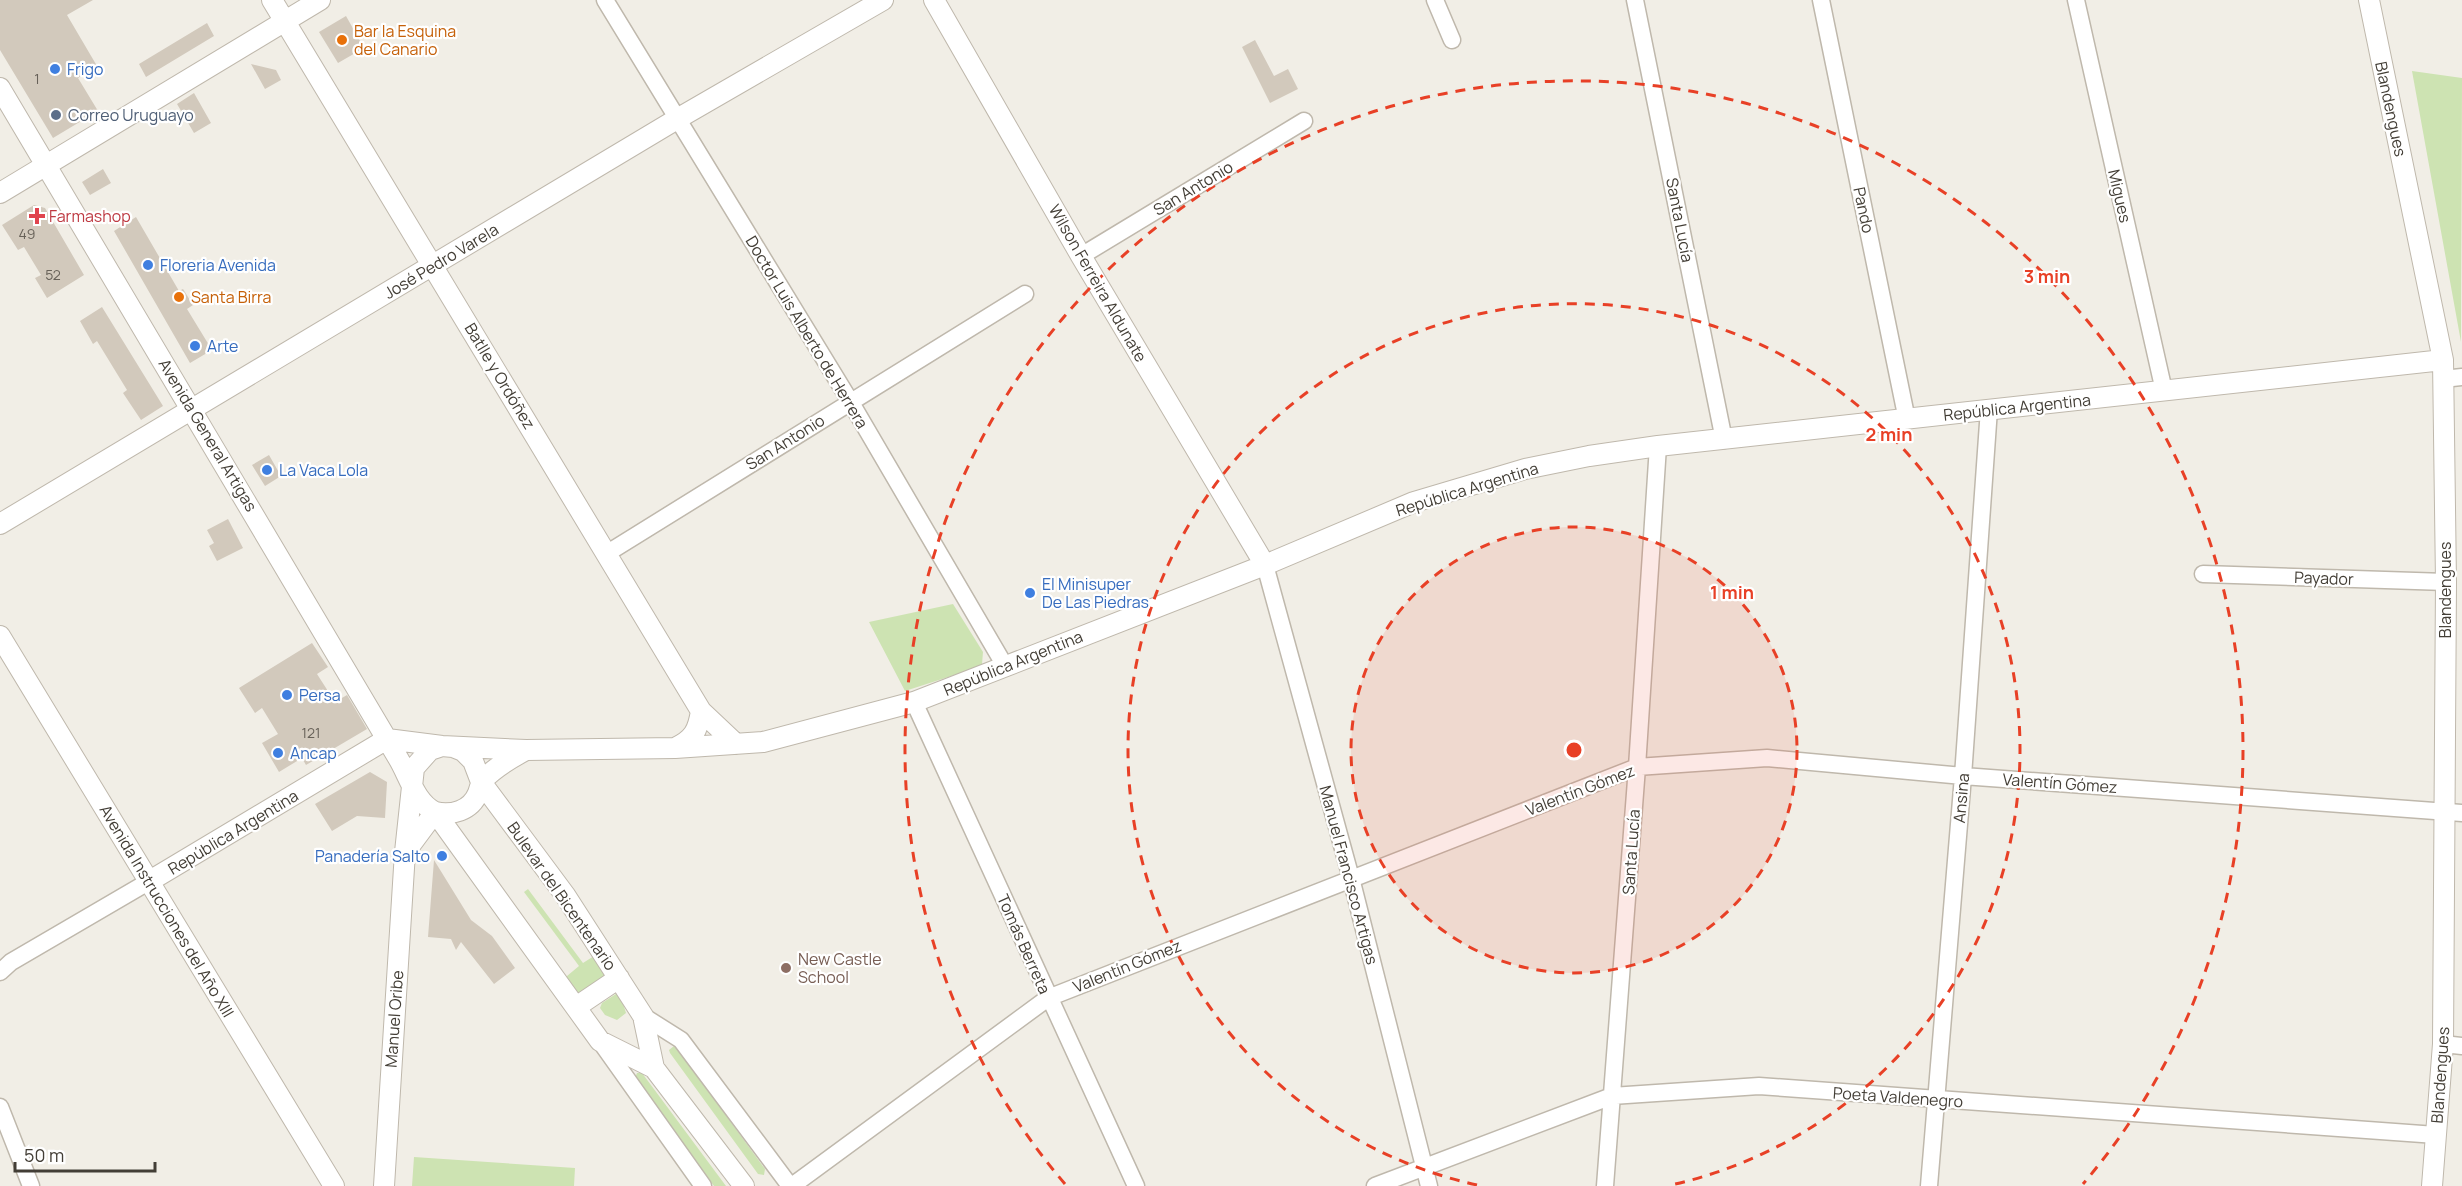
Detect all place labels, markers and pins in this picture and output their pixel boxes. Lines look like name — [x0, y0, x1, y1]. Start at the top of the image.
place label: Bar la Esquina del Canario — [354, 20, 456, 60]
marker: Bar la Esquina del Canario — [335, 33, 349, 47]
place label: Frigo — [67, 58, 104, 80]
marker: Frigo — [48, 62, 62, 76]
place label: Correo Uruguayo — [68, 104, 194, 126]
marker: Correo Uruguayo — [49, 108, 63, 122]
place label: Farmashop — [49, 205, 131, 227]
marker: Farmashop — [30, 209, 44, 223]
place label: Floreria Avenida — [160, 254, 276, 276]
marker: Floreria Avenida — [141, 258, 155, 272]
place label: Santa Birra — [191, 286, 271, 308]
marker: Santa Birra — [172, 290, 186, 304]
place label: Arte — [207, 335, 238, 357]
marker: Arte — [188, 339, 202, 353]
place label: La Vaca Lola — [279, 459, 368, 481]
marker: La Vaca Lola — [260, 463, 274, 477]
place label: El Minisuper De Las Piedras — [1042, 573, 1149, 613]
marker: El Minisuper De Las Piedras — [1023, 586, 1037, 600]
place label: Persa — [299, 684, 341, 706]
marker: Persa — [280, 688, 294, 702]
centre of rings — [1564, 740, 1584, 760]
place label: Ancap — [290, 742, 337, 764]
marker: Ancap — [271, 746, 285, 760]
place label: Panadería Salto — [315, 845, 430, 867]
marker: Panadería Salto — [435, 849, 449, 863]
place label: New Castle School — [798, 948, 882, 988]
marker: New Castle School — [779, 961, 793, 975]

